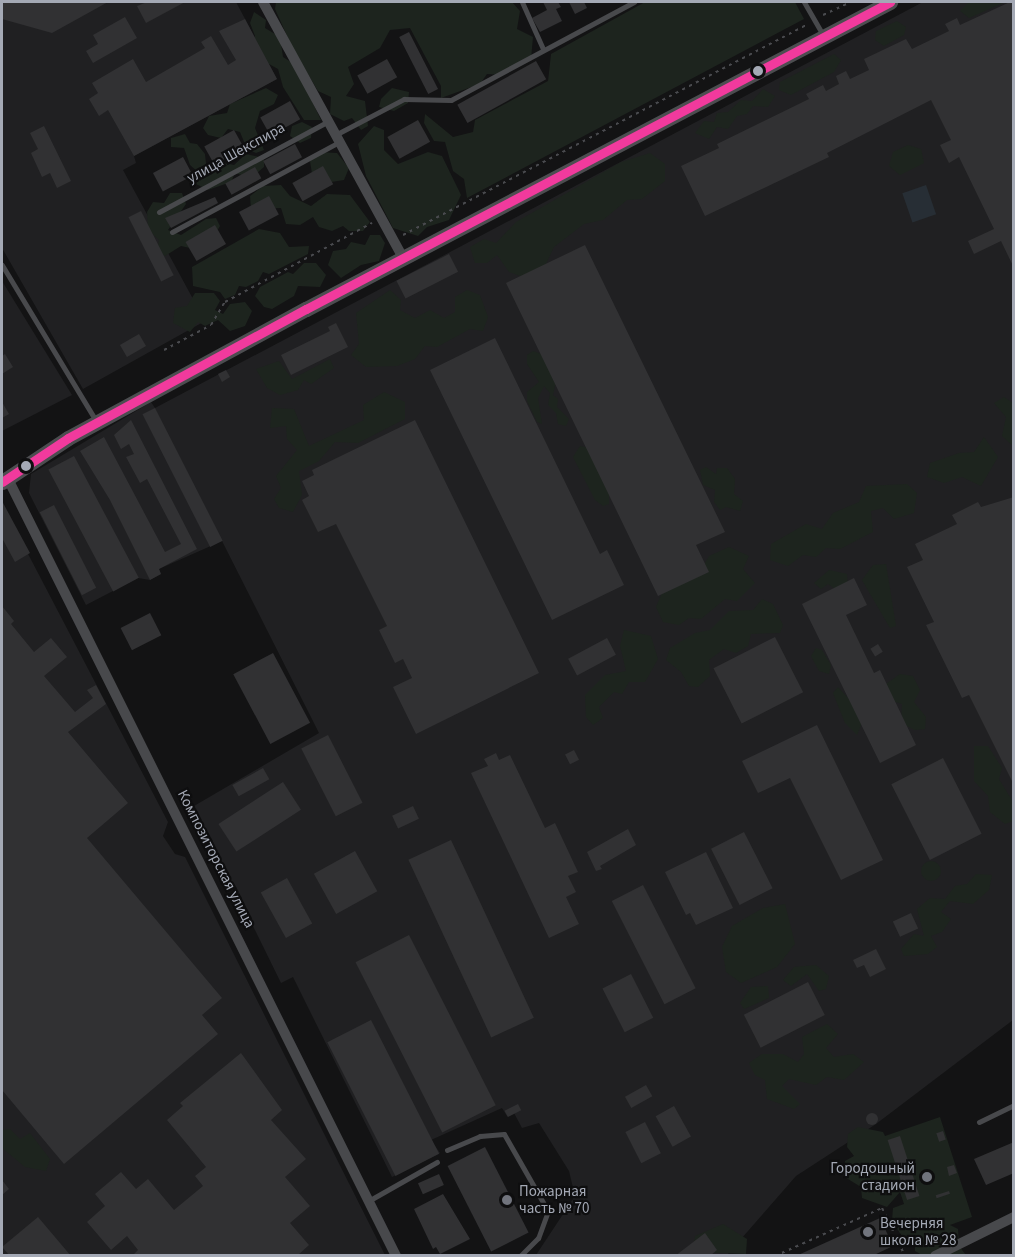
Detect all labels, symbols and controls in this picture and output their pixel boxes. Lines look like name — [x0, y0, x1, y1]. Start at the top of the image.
unlabelled marker — [752, 65, 764, 77]
street label: улица Шекспира — [184, 119, 288, 187]
unlabelled marker — [20, 460, 32, 472]
street label: Композиторская улица — [173, 787, 259, 931]
place label: Городошный стадион — [830, 1159, 915, 1194]
marker: Городошный стадион — [920, 1170, 934, 1184]
place label: Пожарная часть № 70 — [519, 1182, 589, 1217]
marker: Пожарная часть № 70 — [500, 1193, 514, 1207]
place label: Вечерняя школа № 28 — [880, 1214, 956, 1249]
marker: Вечерняя школа № 28 — [861, 1225, 875, 1239]

